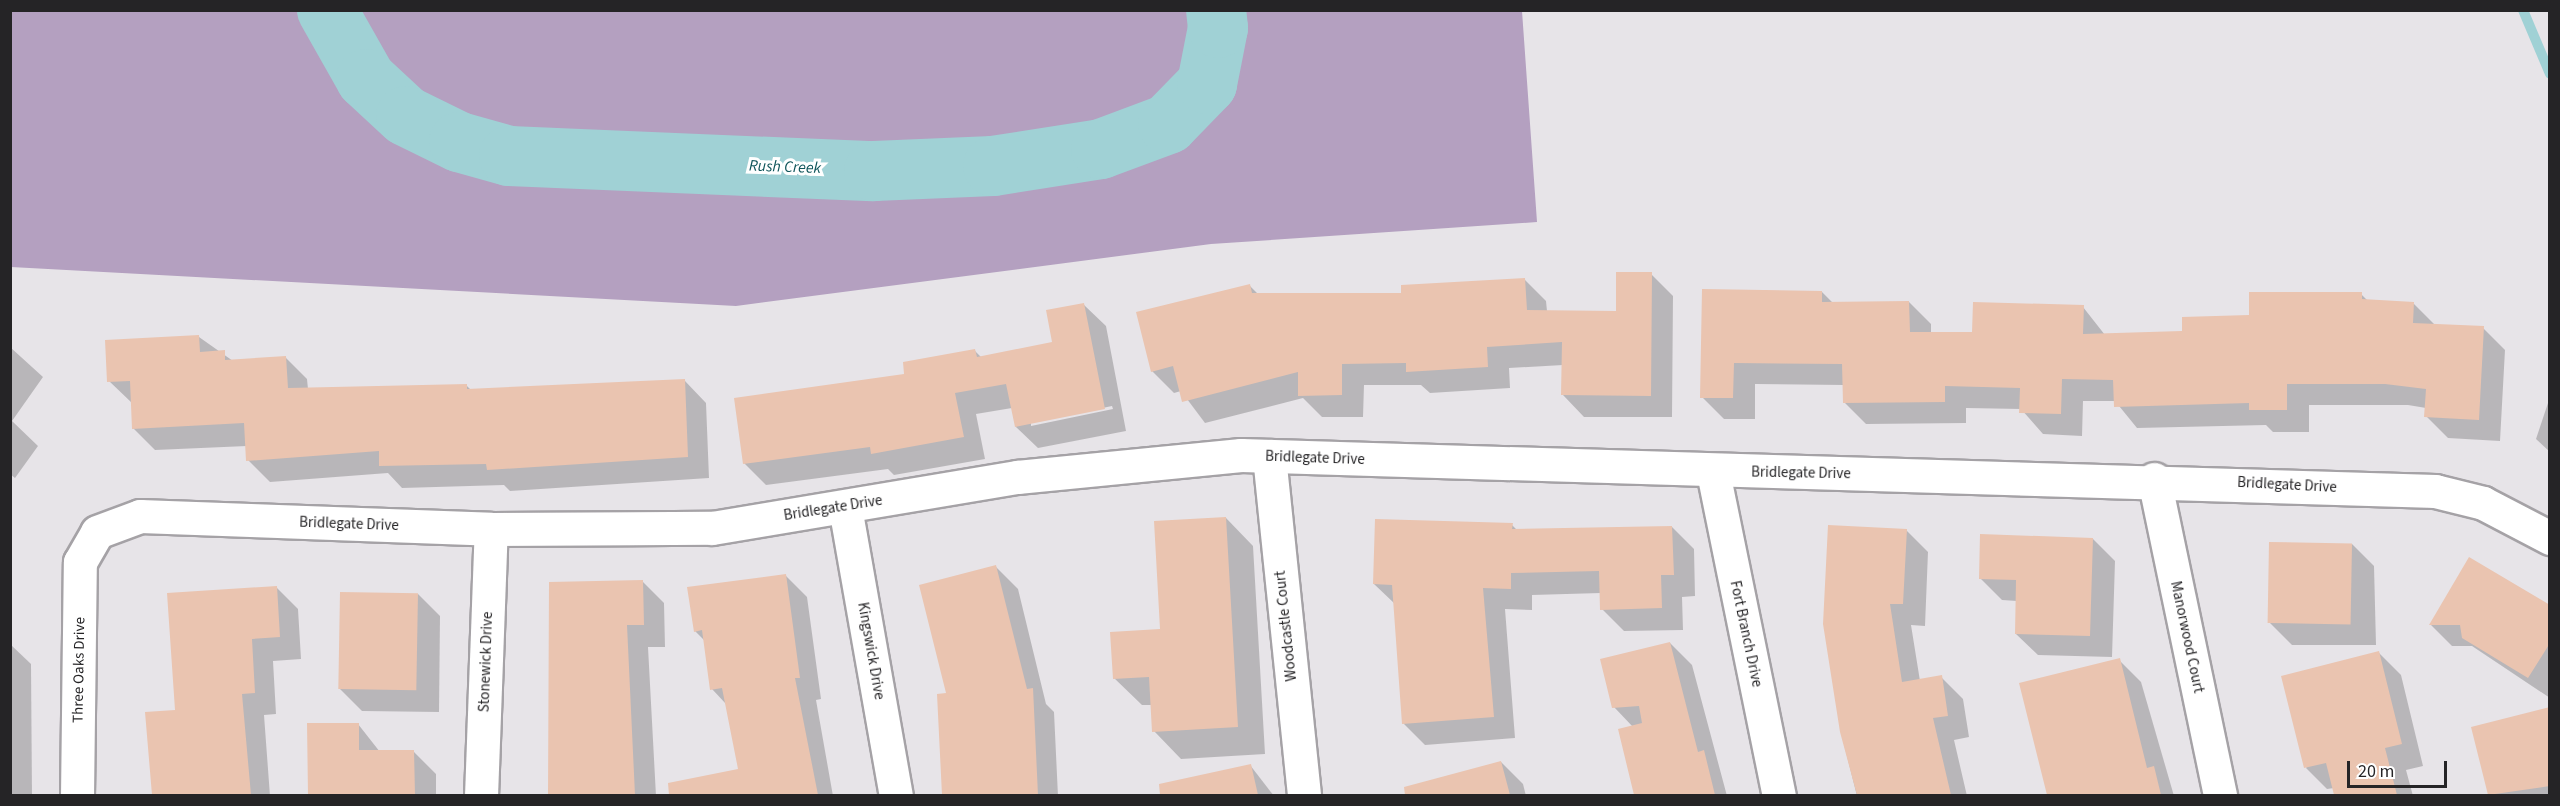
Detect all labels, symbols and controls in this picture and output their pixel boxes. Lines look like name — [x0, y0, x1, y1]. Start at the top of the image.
water label: Rush Creek — [749, 156, 821, 178]
street label: Bridlegate Drive — [1265, 447, 1365, 469]
street label: Bridlegate Drive — [1751, 463, 1851, 483]
street label: Bridlegate Drive — [2237, 473, 2337, 497]
street label: Bridlegate Drive — [782, 491, 884, 525]
street label: Bridlegate Drive — [299, 513, 399, 535]
street label: Woodcastle Court — [1271, 570, 1301, 682]
street label: Fort Branch Drive — [1726, 579, 1766, 689]
street label: Manorwood Court — [2166, 580, 2208, 694]
street label: Kingswick Drive — [854, 601, 888, 701]
street label: Stonewick Drive — [475, 611, 497, 713]
street label: Three Oaks Drive — [69, 617, 89, 723]
scale bar — [2350, 749, 2450, 787]
text: 20 m — [2358, 759, 2394, 784]

